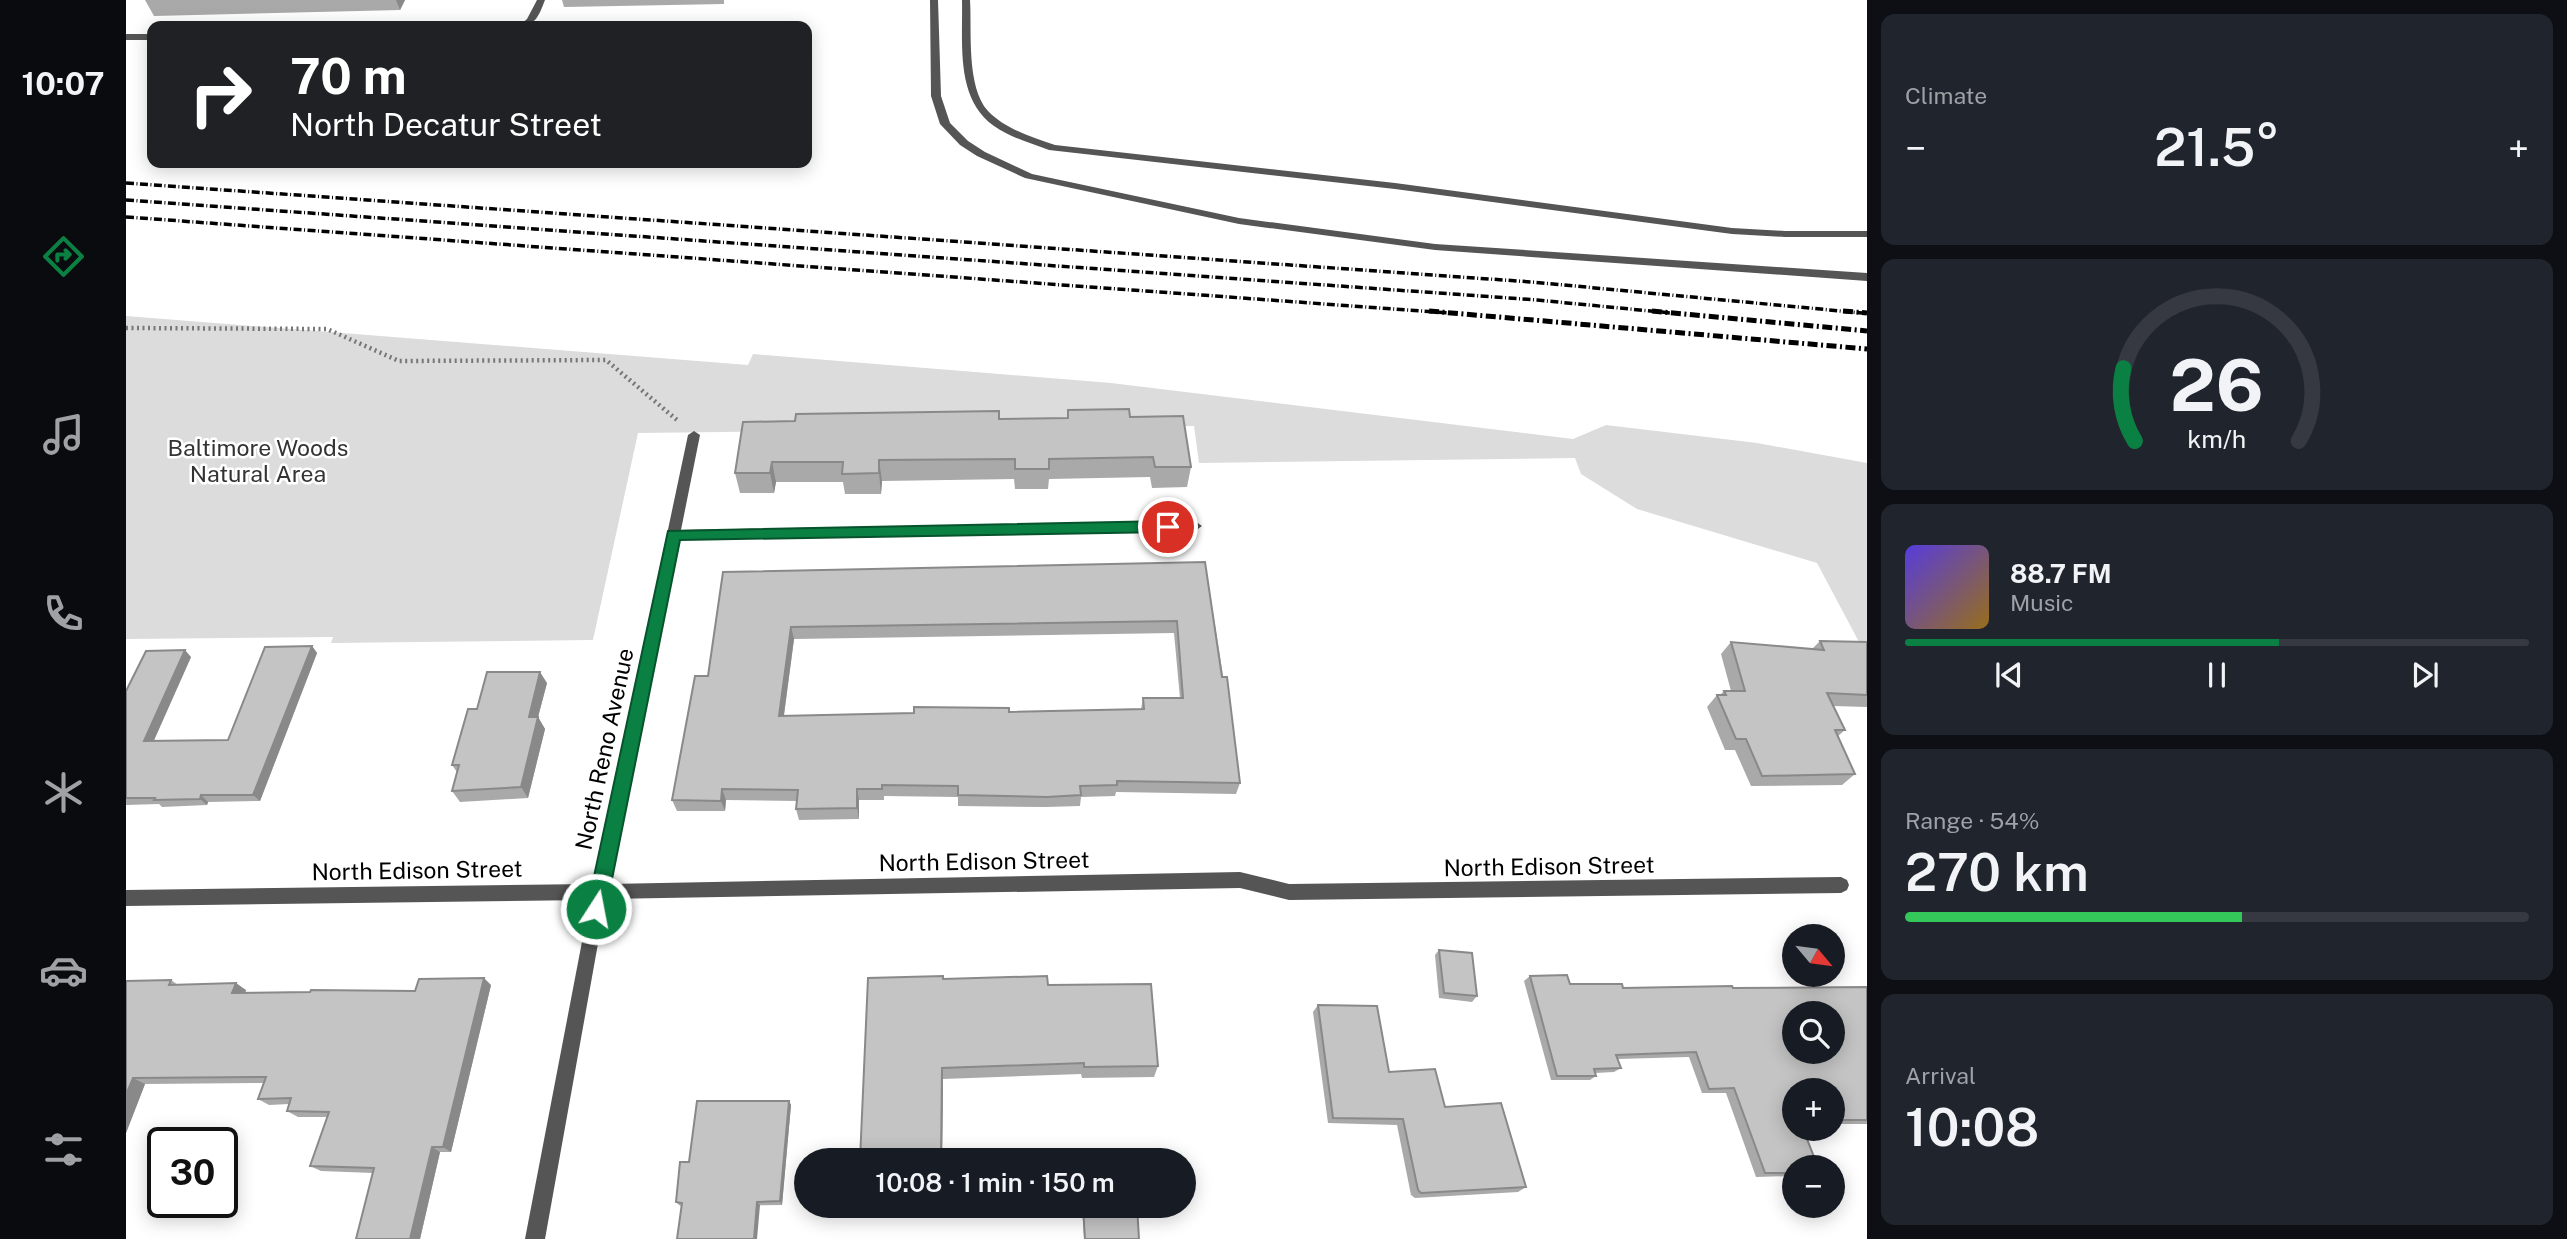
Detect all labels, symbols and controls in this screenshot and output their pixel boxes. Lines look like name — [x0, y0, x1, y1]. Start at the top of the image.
text: 70 m — [290, 47, 407, 105]
icon: right — [175, 49, 266, 140]
text: 10:07 — [21, 65, 105, 102]
text: Climate — [1905, 82, 1987, 109]
text: North Decatur Street — [290, 106, 602, 143]
text: 21.5° — [2154, 117, 2280, 178]
text: − — [1905, 126, 1926, 171]
text: + — [2508, 126, 2529, 171]
icon: directions — [39, 232, 88, 281]
text: 26 — [2170, 342, 2264, 427]
icon: music — [39, 410, 88, 459]
text: km/h — [2188, 423, 2246, 453]
park label: Baltimore Woods Natural Area — [168, 434, 348, 487]
pin — [1138, 497, 1198, 557]
icon: arrive — [1149, 508, 1187, 546]
text: 88.7 FM — [2010, 558, 2112, 589]
icon: phone — [39, 589, 88, 638]
text: Music — [2010, 589, 2074, 616]
street label: North Reno Avenue — [569, 646, 639, 852]
icon: previous — [1990, 656, 2028, 694]
icon: pause — [2198, 656, 2236, 694]
icon: next — [2406, 656, 2444, 694]
icon: climate — [39, 768, 88, 817]
text: Range · 54% — [1905, 807, 2039, 834]
text: 270 km — [1905, 842, 2089, 903]
street label: North Edison Street — [878, 846, 1090, 876]
street label: North Edison Street — [1443, 851, 1655, 881]
street label: North Edison Street — [311, 855, 523, 885]
position arrow — [559, 872, 633, 946]
north arrow — [1782, 924, 1844, 987]
map controls — [1782, 924, 1845, 1218]
icon: car — [39, 946, 88, 995]
button: search — [1782, 1001, 1845, 1064]
text: Arrival — [1905, 1062, 1976, 1089]
button: + — [1782, 1078, 1845, 1141]
text: 10:08 — [1905, 1097, 2039, 1158]
icon: filters — [39, 1125, 88, 1174]
speed limit sign: 30 — [147, 1127, 238, 1218]
button: − — [1782, 1155, 1845, 1218]
text: 10:08 · 1 min · 150 m — [875, 1167, 1115, 1198]

